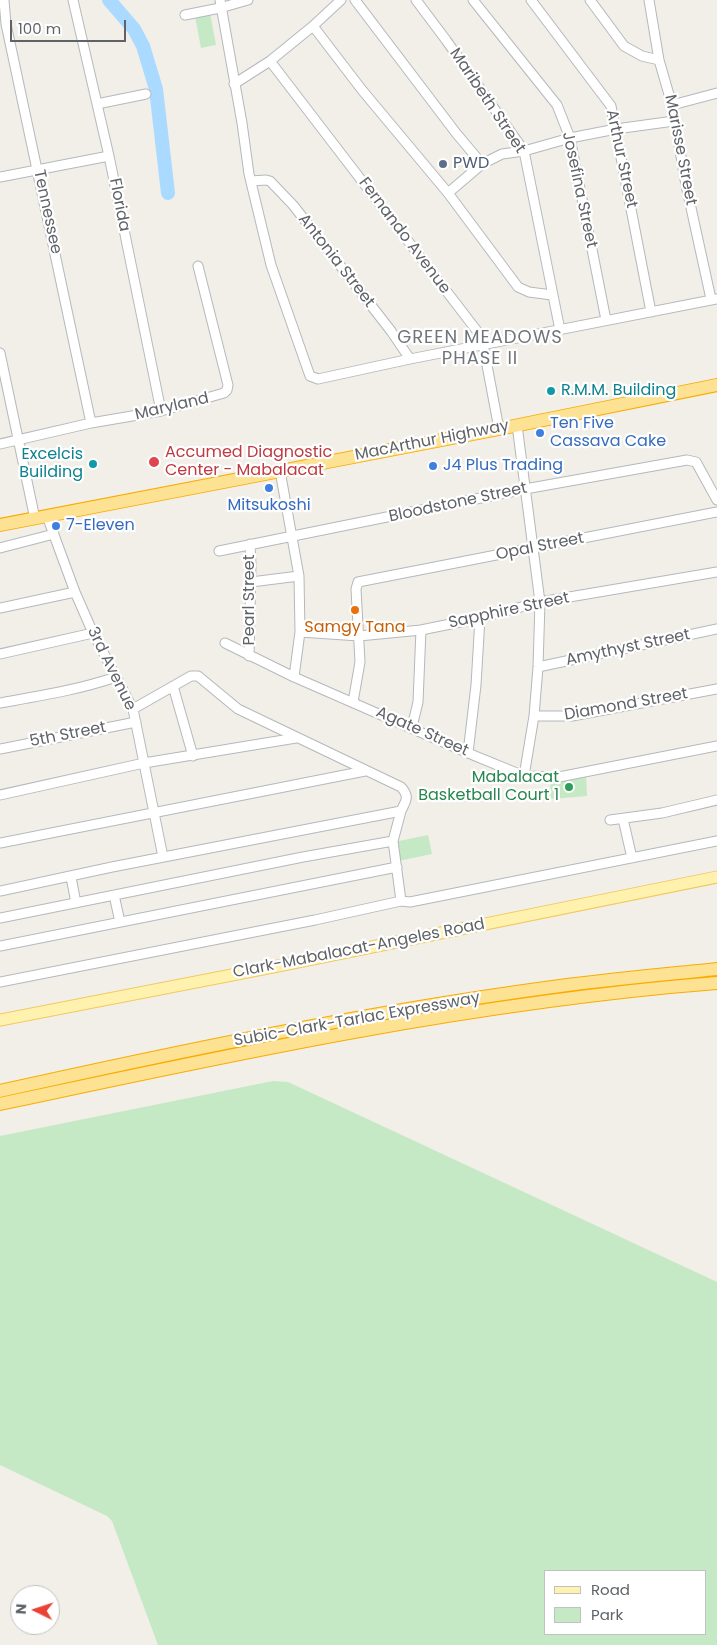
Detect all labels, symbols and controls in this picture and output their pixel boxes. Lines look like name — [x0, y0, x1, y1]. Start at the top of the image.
scale bar — [12, 10, 129, 42]
text: 100 m — [18, 18, 61, 39]
street label: Maribeth Street — [445, 45, 529, 157]
street label: Marisse Street — [660, 93, 700, 207]
street label: Arthur Street — [601, 108, 641, 210]
street label: Josefina Street — [557, 130, 601, 250]
place label: PWD — [453, 154, 489, 174]
marker: PWD — [437, 158, 449, 170]
street label: Tennessee — [29, 168, 65, 256]
street label: Fernando Avenue — [354, 174, 454, 298]
street label: Florida — [104, 177, 134, 233]
street label: Antonia Street — [294, 210, 378, 312]
district label: GREEN MEADOWS PHASE II — [396, 327, 564, 369]
place label: R.M.M. Building — [561, 381, 676, 401]
marker: R.M.M. Building — [545, 385, 557, 397]
street label: Maryland — [133, 389, 211, 425]
place label: Ten Five Cassava Cake — [550, 414, 666, 452]
street label: MacArthur Highway — [353, 417, 511, 465]
marker: Ten Five Cassava Cake — [534, 427, 546, 439]
place label: Accumed Diagnostic Center - Mabalacat — [165, 443, 332, 481]
place label: Excelcis Building — [19, 445, 83, 483]
marker: Accumed Diagnostic Center - Mabalacat — [147, 455, 161, 469]
place label: J4 Plus Trading — [443, 456, 563, 476]
marker: Excelcis Building — [87, 458, 99, 470]
marker: J4 Plus Trading — [427, 460, 439, 472]
street label: Bloodstone Street — [387, 479, 529, 527]
marker: Mitsukoshi — [263, 482, 275, 494]
place label: Mitsukoshi — [227, 496, 311, 516]
place label: 7-Eleven — [66, 516, 135, 536]
marker: 7-Eleven — [50, 520, 62, 532]
street label: Opal Street — [494, 529, 586, 565]
street label: Pearl Street — [240, 554, 260, 646]
street label: Sapphire Street — [447, 589, 571, 633]
marker: Samgy Tana — [349, 604, 361, 616]
place label: Samgy Tana — [304, 618, 406, 638]
street label: 3rd Avenue — [83, 624, 139, 714]
street label: Amythyst Street — [564, 625, 692, 671]
street label: Diamond Street — [563, 685, 689, 725]
street label: Agate Street — [373, 703, 471, 761]
street label: 5th Street — [28, 718, 108, 752]
place label: Mabalacat Basketball Court 1 — [418, 768, 559, 806]
marker: Mabalacat Basketball Court 1 — [563, 781, 575, 793]
street label: Clark-Mabalacat-Angeles Road — [231, 915, 487, 983]
street label: Subic-Clark-Tarlac Expressway — [233, 989, 481, 1051]
legend — [544, 1570, 707, 1635]
text: Road — [591, 1579, 630, 1600]
north arrow — [10, 1585, 60, 1635]
text: N — [11, 1603, 31, 1615]
text: Park — [591, 1604, 623, 1625]

